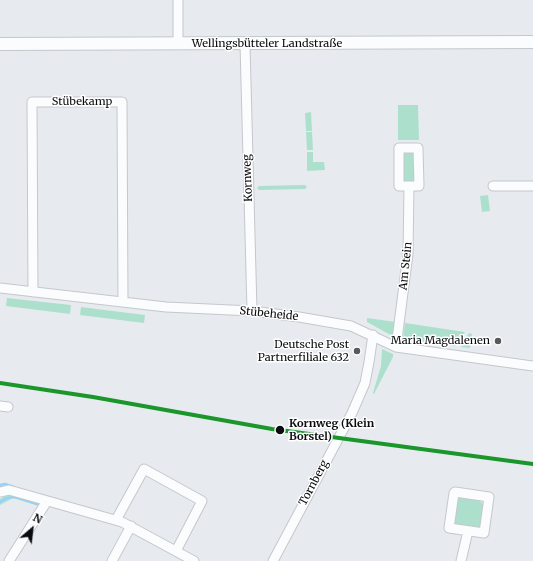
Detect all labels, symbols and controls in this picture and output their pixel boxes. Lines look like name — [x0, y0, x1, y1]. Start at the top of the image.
street label: Wellingsbütteler Landstraße — [192, 37, 342, 51]
street label: Stübekamp — [52, 95, 112, 109]
street label: Kornweg — [241, 154, 255, 202]
street label: Am Stein — [397, 241, 415, 291]
street label: Stübeheide — [239, 304, 299, 324]
place label: Maria Magdalenen — [391, 334, 490, 348]
marker: Maria Magdalenen — [493, 336, 503, 346]
place label: Deutsche Post Partnerfiliale 632 — [258, 338, 349, 364]
marker: Deutsche Post Partnerfiliale 632 — [352, 346, 362, 356]
place label: Kornweg (Klein Borstel) — [289, 417, 374, 443]
marker: Kornweg (Klein Borstel) — [274, 424, 286, 436]
street label: Tornberg — [296, 458, 332, 508]
north arrow — [12, 509, 52, 549]
text: N — [30, 510, 45, 527]

